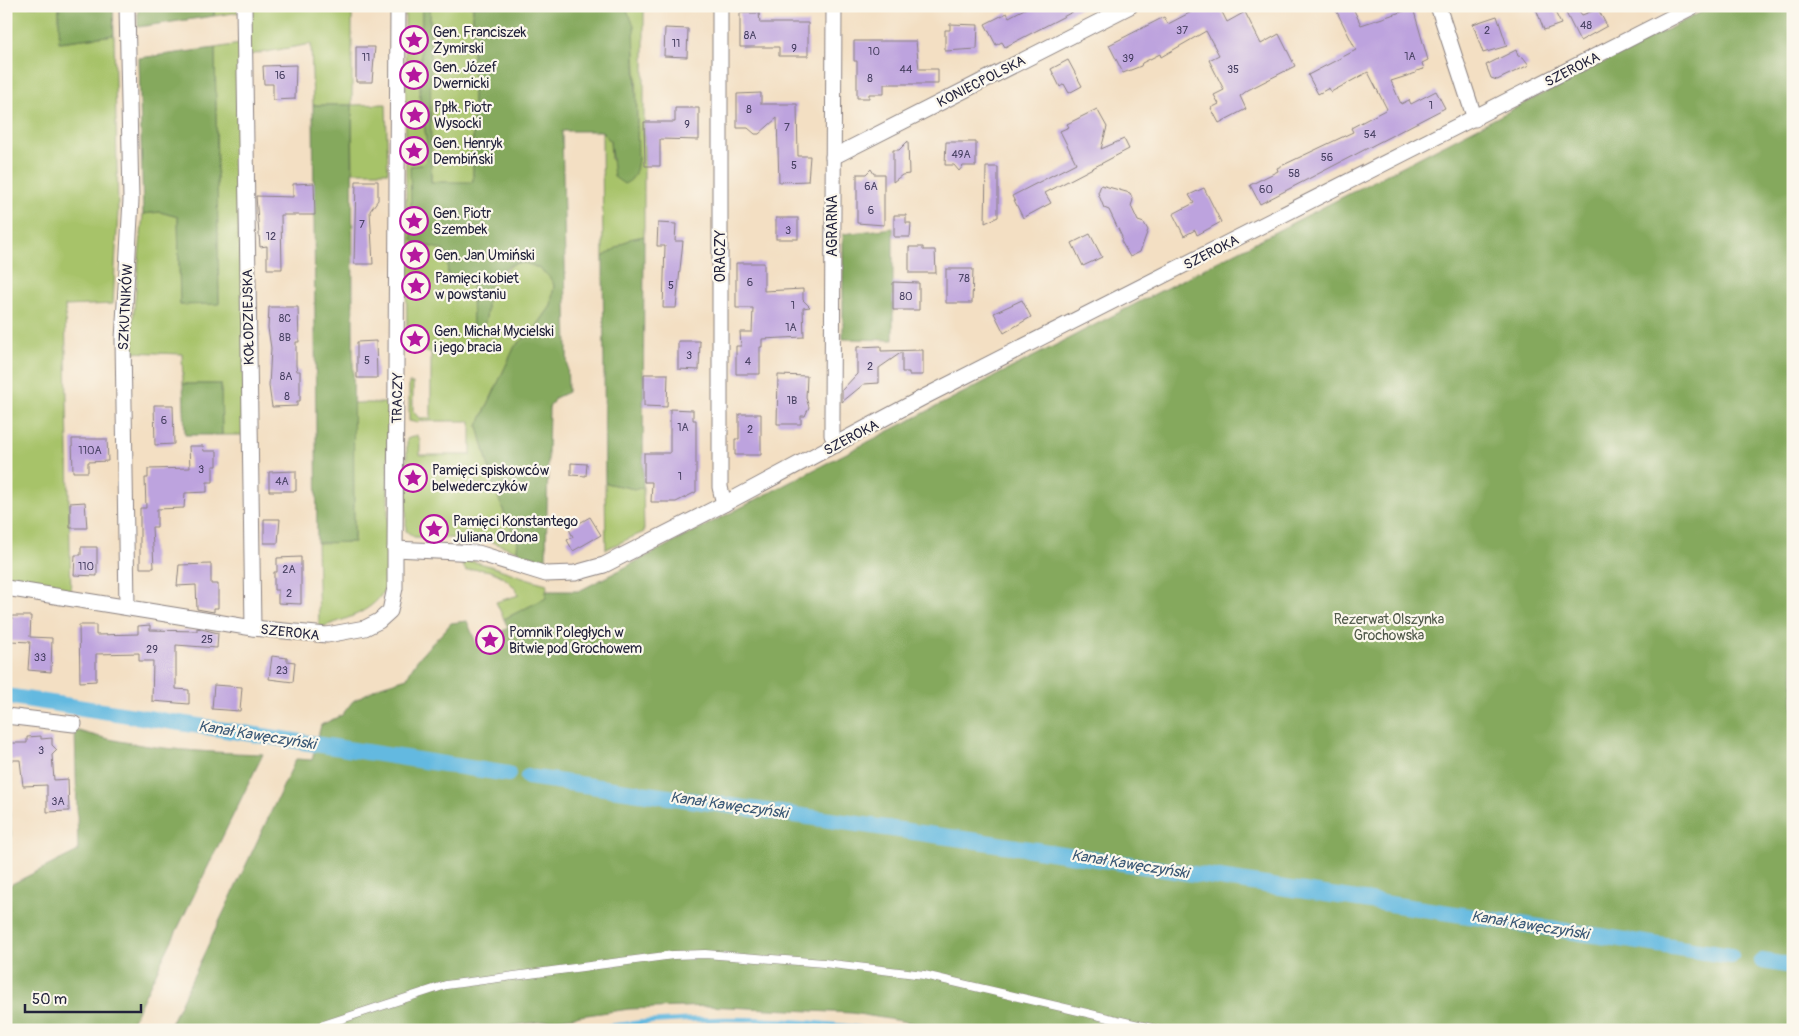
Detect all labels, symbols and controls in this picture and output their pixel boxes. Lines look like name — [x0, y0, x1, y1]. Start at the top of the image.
house number: 48 — [1580, 19, 1592, 32]
place label: Gen. Franciszek Żymirski — [433, 24, 526, 57]
house number: 37 — [1176, 24, 1188, 37]
house number: 2 — [1484, 24, 1490, 37]
place icon: Gen. Franciszek Żymirski — [399, 25, 429, 55]
house number: 8A — [744, 29, 756, 42]
house number: 11 — [672, 37, 680, 50]
house number: 9 — [791, 42, 797, 55]
house number: 10 — [868, 45, 880, 58]
street label: SZEROKA — [1542, 48, 1603, 91]
house number: 1A — [1404, 50, 1416, 63]
house number: 11 — [362, 51, 370, 64]
street label: KONIECPOLSKA — [934, 52, 1028, 111]
house number: 39 — [1122, 52, 1134, 65]
place label: Gen. Józef Dwernicki — [433, 59, 497, 92]
place icon: Gen. Józef Dwernicki — [399, 60, 429, 90]
house number: 44 — [900, 63, 913, 76]
house number: 35 — [1227, 63, 1239, 76]
house number: 16 — [275, 69, 285, 82]
house number: 8 — [867, 72, 873, 85]
place label: Ppłk. Piotr Wysocki — [434, 99, 492, 132]
house number: 1 — [1429, 99, 1433, 112]
place icon: Ppłk. Piotr Wysocki — [400, 100, 430, 130]
house number: 8 — [746, 103, 752, 116]
house number: 9 — [684, 118, 690, 131]
house number: 7 — [784, 121, 790, 134]
house number: 54 — [1364, 128, 1377, 141]
place label: Gen. Henryk Dembiński — [433, 135, 503, 168]
place icon: Gen. Henryk Dembiński — [399, 136, 429, 166]
house number: 49A — [951, 148, 971, 161]
house number: 56 — [1321, 151, 1333, 164]
house number: 5 — [791, 159, 797, 172]
house number: 58 — [1288, 167, 1300, 180]
house number: 6A — [864, 180, 878, 193]
house number: 60 — [1259, 183, 1273, 196]
street label: AGRARNA — [824, 195, 841, 257]
house number: 6 — [868, 204, 874, 217]
place label: Gen. Piotr Szembek — [433, 205, 491, 238]
place icon: Gen. Piotr Szembek — [399, 206, 429, 236]
house number: 7 — [359, 218, 365, 231]
house number: 3 — [785, 224, 791, 237]
house number: 12 — [266, 230, 276, 243]
street label: ORACZY — [712, 230, 729, 282]
street label: SZEROKA — [1181, 231, 1242, 274]
place icon: Gen. Jan Umiński — [400, 240, 430, 270]
place label: Gen. Jan Umiński — [434, 247, 535, 264]
street label: SZKUTNIKÓW — [114, 263, 136, 351]
street label: KOŁODZIEJSKA — [239, 269, 258, 365]
place label: Pamięci kobiet w powstaniu — [435, 270, 519, 303]
place icon: Pamięci kobiet w powstaniu — [401, 271, 431, 301]
house number: 78 — [958, 272, 970, 285]
house number: 6 — [747, 276, 753, 289]
house number: 5 — [668, 279, 674, 292]
house number: 80 — [899, 290, 913, 303]
house number: 1 — [791, 299, 795, 312]
house number: 8C — [279, 312, 291, 325]
house number: 1A — [785, 321, 797, 334]
place label: Gen. Michał Mycielski i jego bracia — [434, 323, 554, 356]
place icon: Gen. Michał Mycielski i jego bracia — [400, 324, 430, 354]
house number: 8B — [279, 331, 291, 344]
house number: 3 — [686, 349, 692, 362]
house number: 5 — [364, 354, 370, 367]
house number: 4 — [745, 355, 752, 368]
house number: 2 — [867, 360, 873, 373]
house number: 8A — [280, 370, 292, 383]
street label: TRACZY — [389, 372, 406, 424]
house number: 8 — [284, 390, 290, 403]
house number: 1B — [787, 394, 797, 407]
house number: 6 — [161, 414, 167, 427]
street label: SZEROKA — [821, 416, 881, 459]
house number: 1A — [677, 421, 689, 434]
house number: 2 — [747, 423, 753, 436]
house number: 110A — [78, 444, 102, 457]
place label: Pamięci spiskowców belwederczyków — [432, 462, 550, 495]
house number: 3 — [198, 463, 204, 476]
place icon: Pamięci spiskowców belwederczyków — [398, 463, 428, 493]
house number: 1 — [678, 470, 682, 483]
house number: 4A — [275, 475, 289, 488]
place label: Pamięci Konstantego Juliana Ordona — [453, 513, 579, 546]
place icon: Pamięci Konstantego Juliana Ordona — [419, 514, 449, 544]
house number: 110 — [78, 560, 94, 573]
house number: 2A — [282, 563, 296, 576]
house number: 2 — [286, 587, 292, 600]
park label: Rezerwat Olszynka Grochowska — [1334, 611, 1444, 644]
street label: SZEROKA — [259, 621, 320, 644]
place label: Pomnik Poległych w Bitwie pod Grochowem — [509, 624, 642, 657]
place icon: Pomnik Poległych w Bitwie pod Grochowem — [475, 625, 505, 655]
house number: 25 — [201, 633, 213, 646]
house number: 29 — [146, 643, 158, 656]
house number: 33 — [34, 651, 46, 664]
house number: 23 — [276, 664, 288, 677]
water label: Kanał Kawęczyński — [197, 717, 319, 754]
house number: 3 — [38, 744, 44, 757]
water label: Kanał Kawęczyński — [669, 788, 791, 823]
house number: 3A — [51, 795, 65, 808]
water label: Kanał Kawęczyński — [1070, 846, 1192, 883]
water label: Kanał Kawęczyński — [1470, 907, 1592, 944]
scale bar — [25, 981, 141, 1013]
text: 50 m — [32, 990, 67, 1009]

